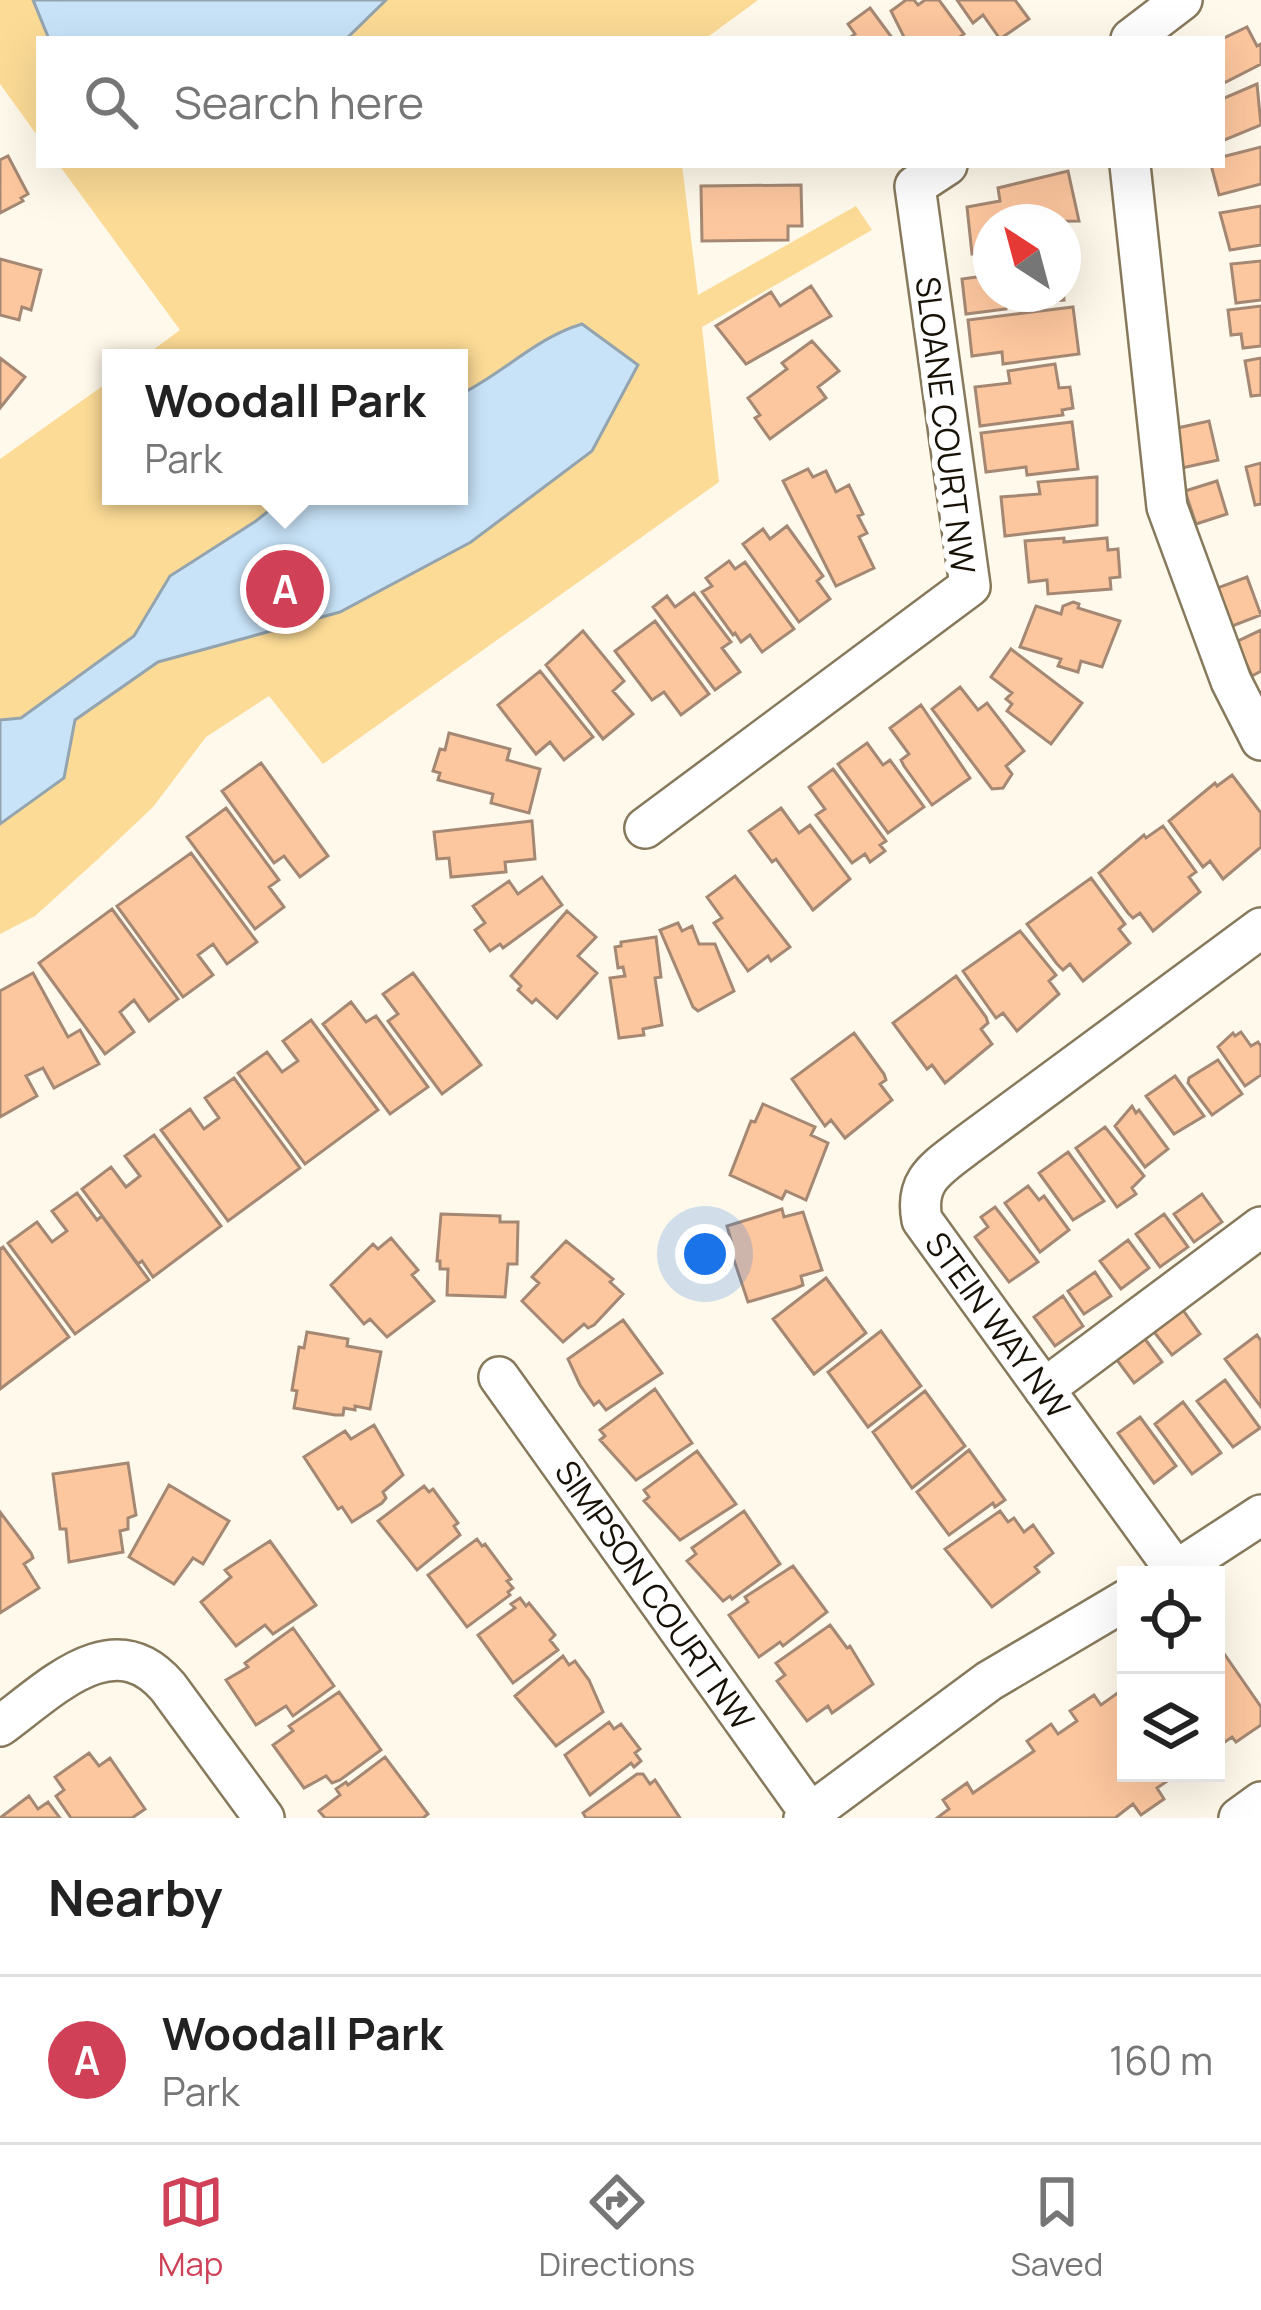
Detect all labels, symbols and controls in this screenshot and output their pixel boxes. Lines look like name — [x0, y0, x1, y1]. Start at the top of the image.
search box — [36, 36, 1225, 168]
icon: search — [78, 69, 144, 135]
text: Search here — [174, 71, 424, 133]
north arrow — [973, 204, 1081, 312]
street label: SLOANE COURT NW — [905, 274, 987, 576]
popup — [102, 349, 468, 505]
text: Woodall Park — [145, 369, 425, 431]
text: Park — [145, 431, 222, 485]
pin: A — [246, 544, 324, 634]
street label: STEIN WAY NW — [915, 1223, 1081, 1427]
your location — [675, 1224, 735, 1284]
street label: SIMPSON COURT NW — [545, 1451, 765, 1739]
map controls — [1117, 1566, 1225, 1782]
button: locate — [1117, 1566, 1225, 1674]
button: layers — [1117, 1674, 1225, 1782]
text: Nearby — [48, 1862, 223, 1931]
text: Woodall Park — [162, 2002, 443, 2064]
text: A — [74, 2033, 100, 2087]
text: 160 m — [1109, 2033, 1213, 2087]
text: Park — [162, 2064, 240, 2118]
tab: Map — [158, 2169, 224, 2286]
tab: Directions — [539, 2169, 695, 2286]
tab: Saved — [1010, 2169, 1103, 2286]

